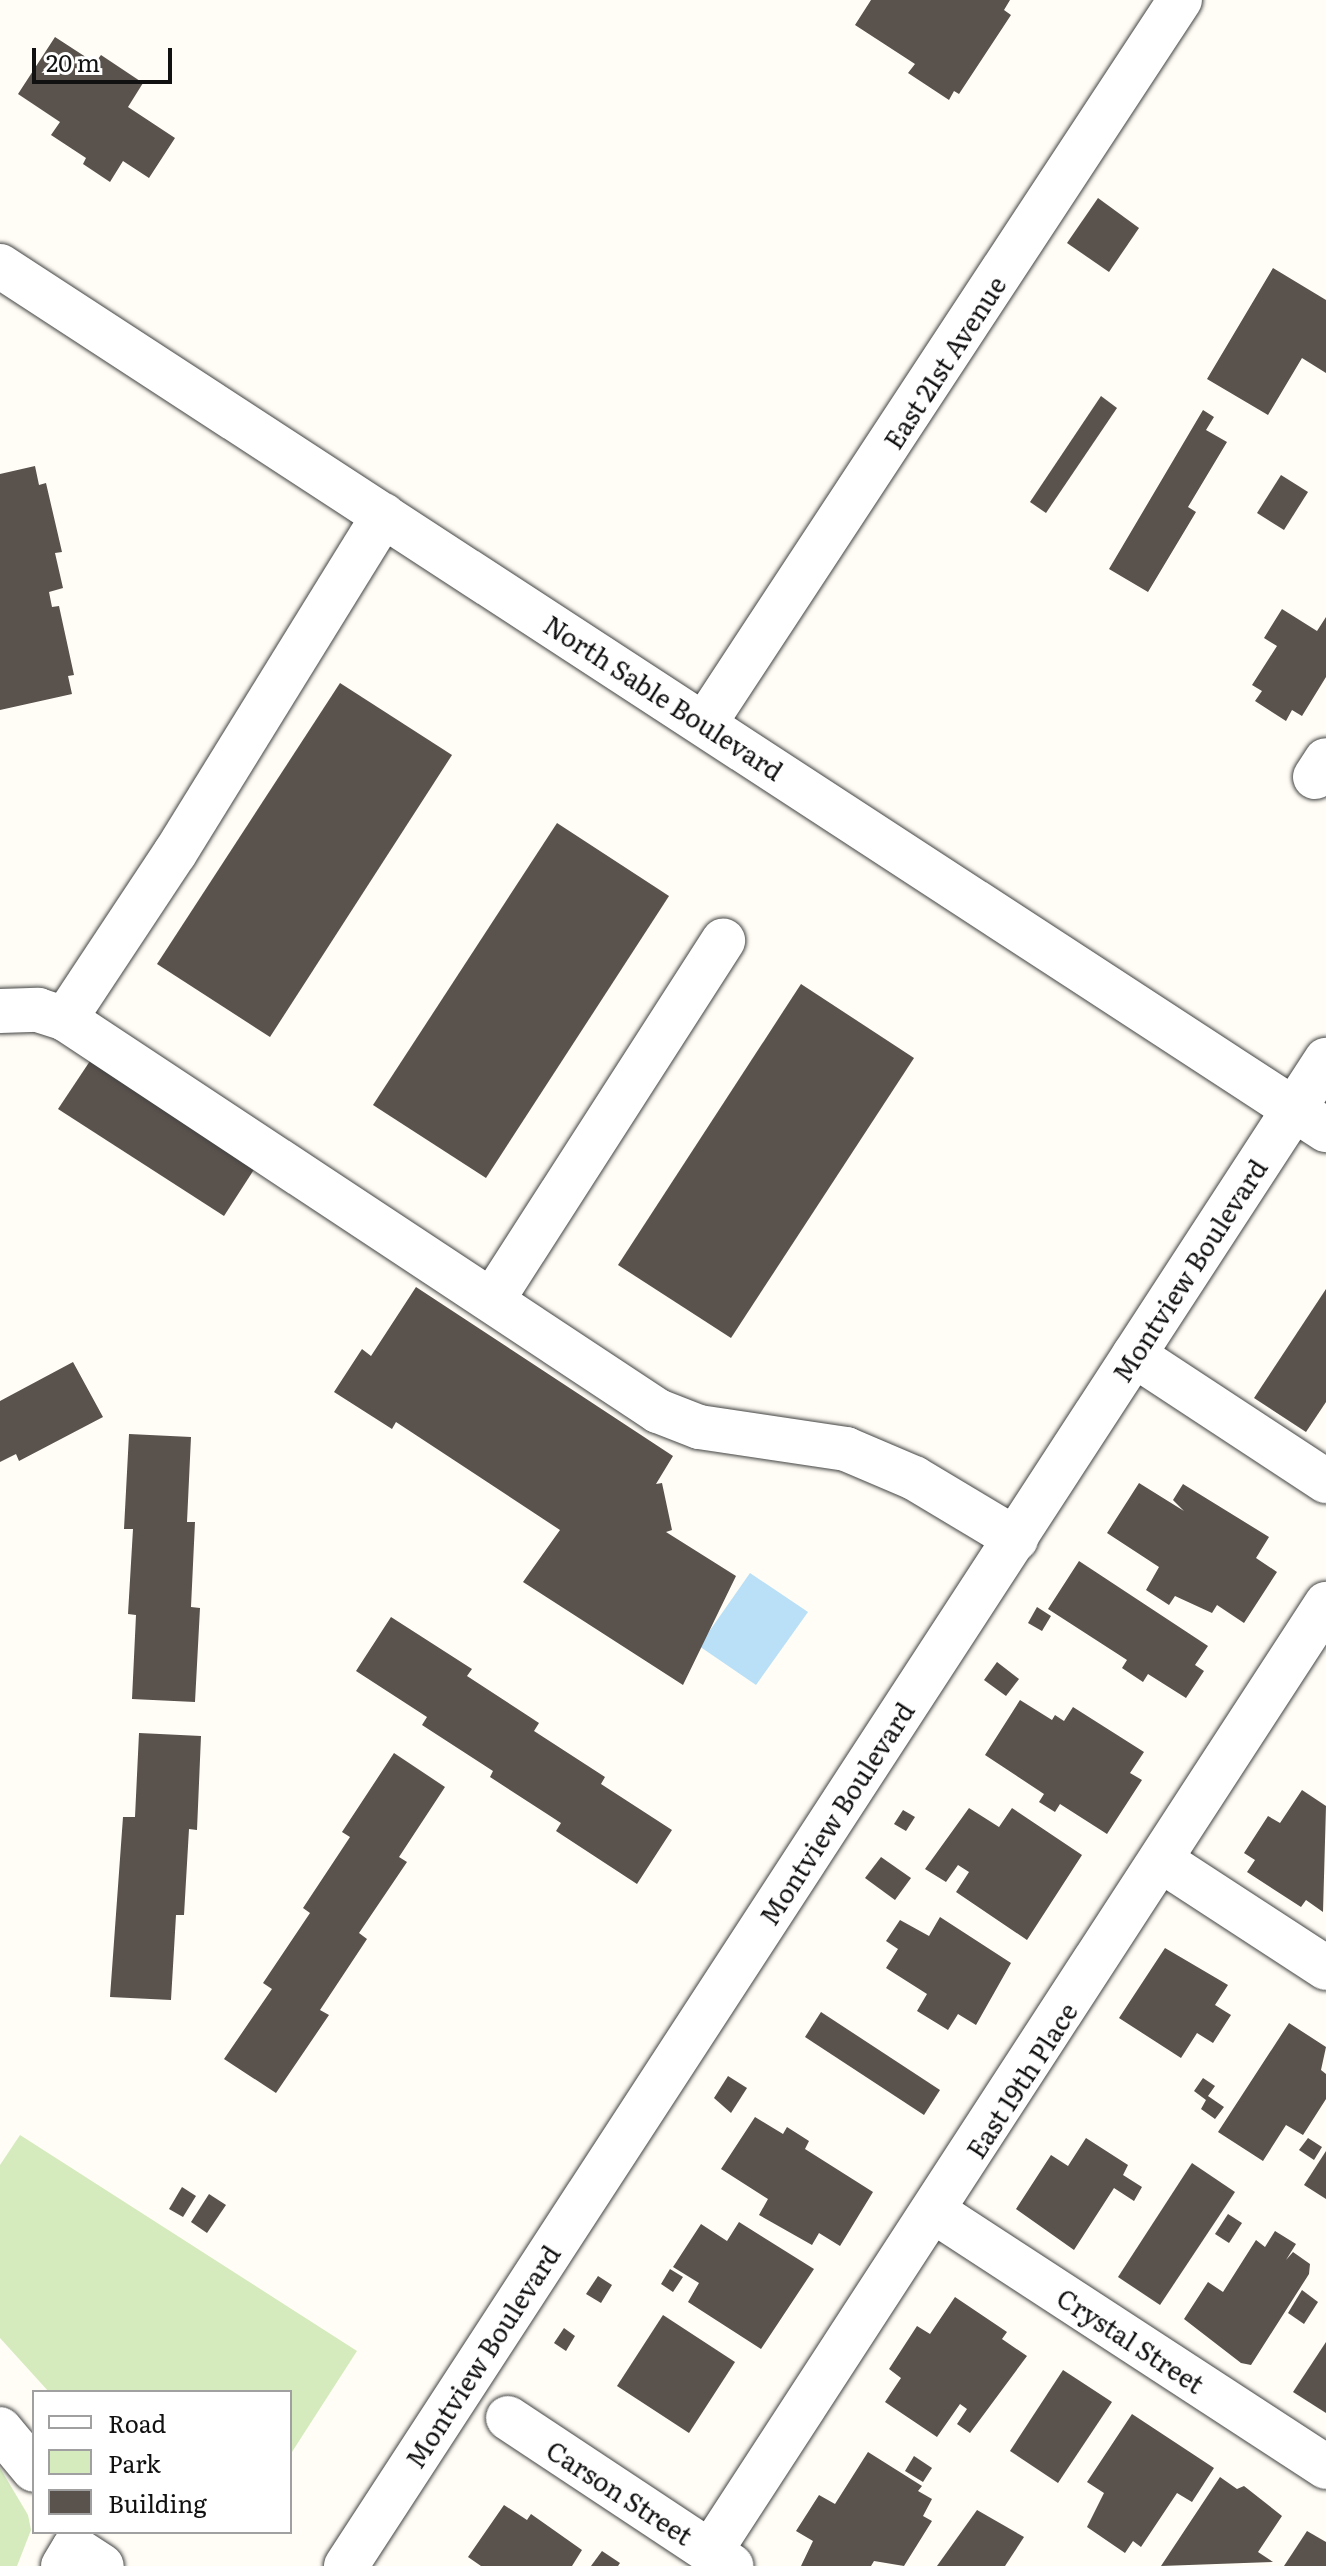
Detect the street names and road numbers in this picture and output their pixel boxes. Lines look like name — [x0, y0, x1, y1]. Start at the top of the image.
street label: East 21st Avenue — [877, 270, 1011, 454]
street label: North Sable Boulevard — [539, 608, 789, 786]
street label: Montview Boulevard — [1105, 1153, 1273, 1387]
street label: Montview Boulevard — [752, 1696, 920, 1930]
street label: East 19th Place — [959, 1996, 1083, 2164]
street label: Montview Boulevard — [398, 2239, 566, 2473]
street label: Crystal Street — [1052, 2281, 1210, 2399]
street label: Carson Street — [541, 2433, 699, 2551]

